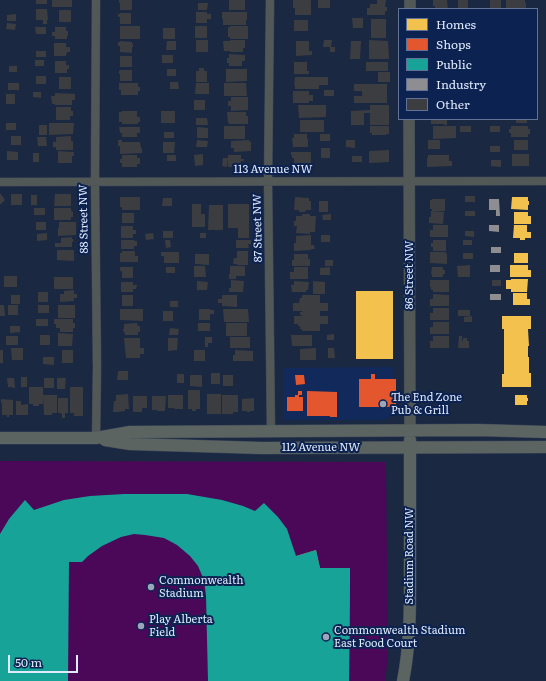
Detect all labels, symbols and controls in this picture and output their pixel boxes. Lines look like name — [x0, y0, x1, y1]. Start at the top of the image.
legend — [398, 8, 538, 120]
text: Homes — [436, 15, 476, 33]
text: Shops — [436, 35, 471, 53]
text: Public — [436, 55, 472, 73]
text: Industry — [436, 75, 486, 93]
text: Other — [436, 95, 470, 113]
street label: 113 Avenue NW — [233, 163, 313, 177]
street label: 88 Street NW — [77, 184, 91, 254]
street label: 87 Street NW — [251, 194, 265, 262]
street label: 86 Street NW — [403, 240, 417, 310]
place label: The End Zone Pub & Grill — [391, 391, 462, 417]
marker: The End Zone Pub & Grill — [378, 399, 388, 409]
street label: 112 Avenue NW — [282, 441, 360, 455]
street label: Stadium Road NW — [403, 508, 417, 604]
place label: Commonwealth Stadium — [159, 574, 244, 600]
marker: Commonwealth Stadium — [146, 582, 156, 592]
place label: Play Alberta Field — [149, 613, 213, 639]
marker: Play Alberta Field — [136, 621, 146, 631]
place label: Commonwealth Stadium East Food Court — [334, 624, 466, 650]
marker: Commonwealth Stadium East Food Court — [321, 632, 331, 642]
scale bar — [10, 647, 80, 673]
text: 50 m — [15, 653, 42, 671]

